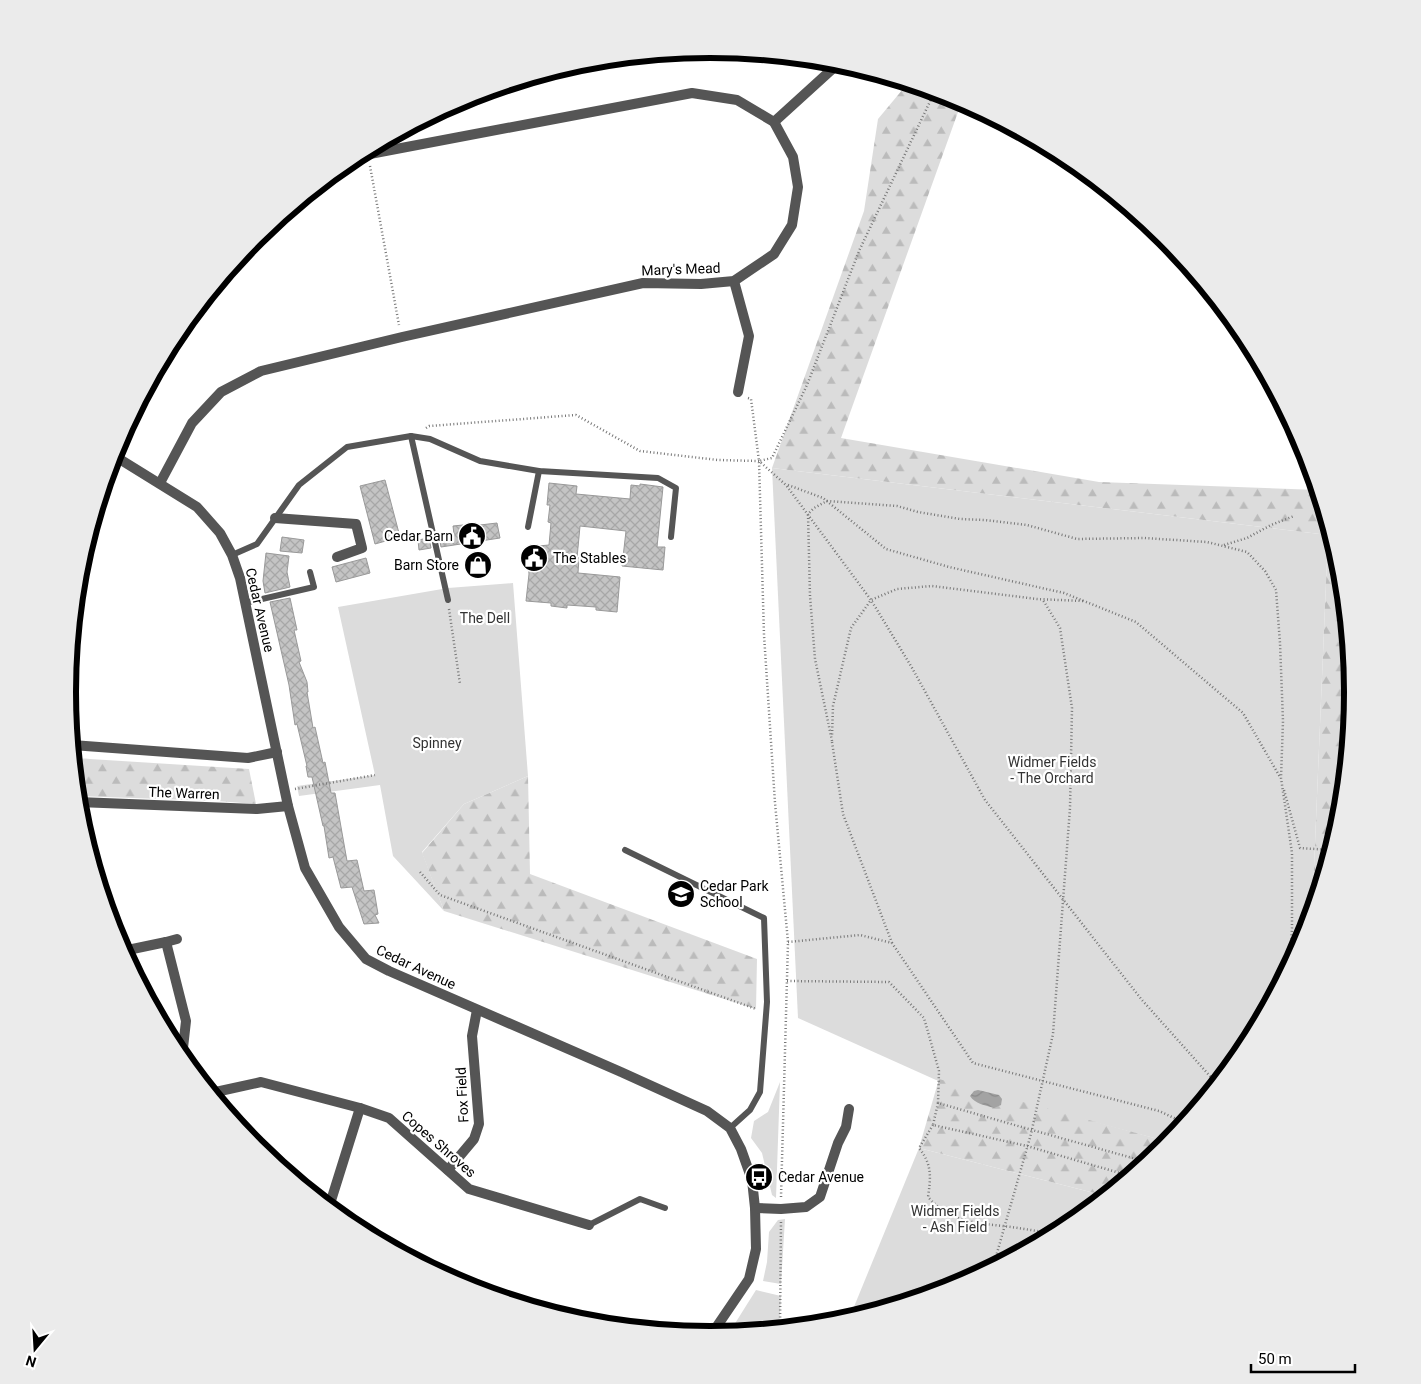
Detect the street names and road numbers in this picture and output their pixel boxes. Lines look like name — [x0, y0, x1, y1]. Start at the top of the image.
street label: Mary's Mead — [641, 260, 721, 278]
street label: Cedar Avenue — [243, 566, 277, 654]
street label: The Warren — [148, 784, 220, 802]
street label: Cedar Avenue — [374, 942, 458, 992]
street label: Fox Field — [453, 1067, 471, 1123]
street label: Copes Shroves — [399, 1107, 479, 1181]

